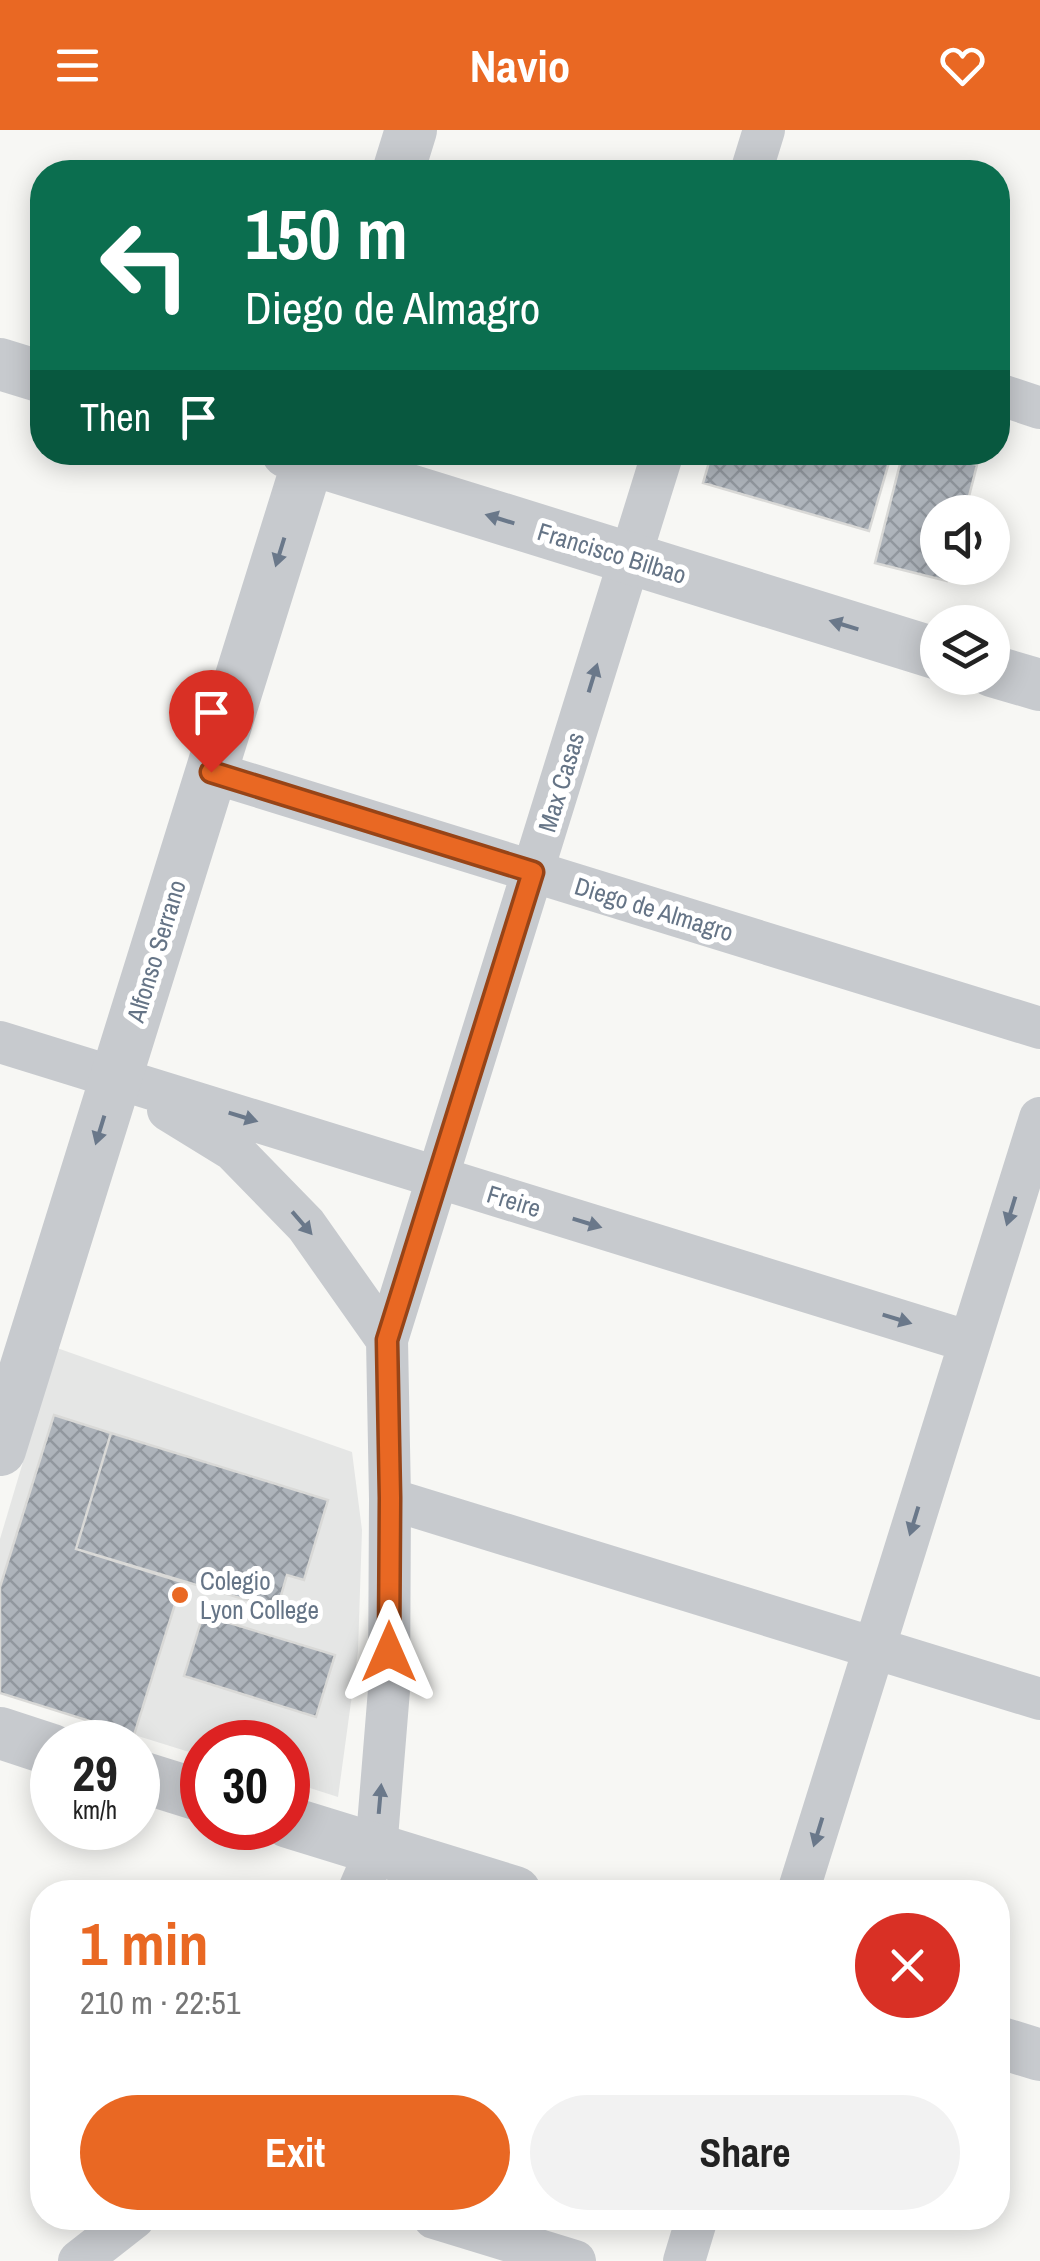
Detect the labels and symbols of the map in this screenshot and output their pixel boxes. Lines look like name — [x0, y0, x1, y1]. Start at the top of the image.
one-way arrow — [485, 510, 515, 525]
street label: Francisco Bilbao — [533, 514, 691, 592]
one-way arrow — [272, 538, 287, 568]
one-way arrow — [829, 617, 859, 632]
one-way arrow — [586, 663, 601, 693]
pin — [169, 670, 254, 773]
street label: Max Casas — [530, 728, 592, 836]
street label: Diego de Almagro — [571, 869, 737, 949]
street label: Alfonso Serrano — [118, 876, 194, 1027]
one-way arrow — [228, 1110, 258, 1125]
one-way arrow — [92, 1115, 107, 1146]
street label: Freire — [483, 1177, 545, 1225]
one-way arrow — [1003, 1196, 1018, 1227]
one-way arrow — [290, 1210, 312, 1235]
one-way arrow — [572, 1217, 602, 1232]
one-way arrow — [883, 1312, 913, 1327]
one-way arrow — [906, 1507, 921, 1537]
place label: Colegio Lyon College — [200, 1564, 319, 1627]
marker: Colegio Lyon College — [169, 1584, 191, 1606]
position arrow — [337, 1600, 441, 1704]
speed limit sign: 30 — [180, 1720, 310, 1850]
one-way arrow — [372, 1782, 388, 1814]
one-way arrow — [809, 1817, 824, 1847]

